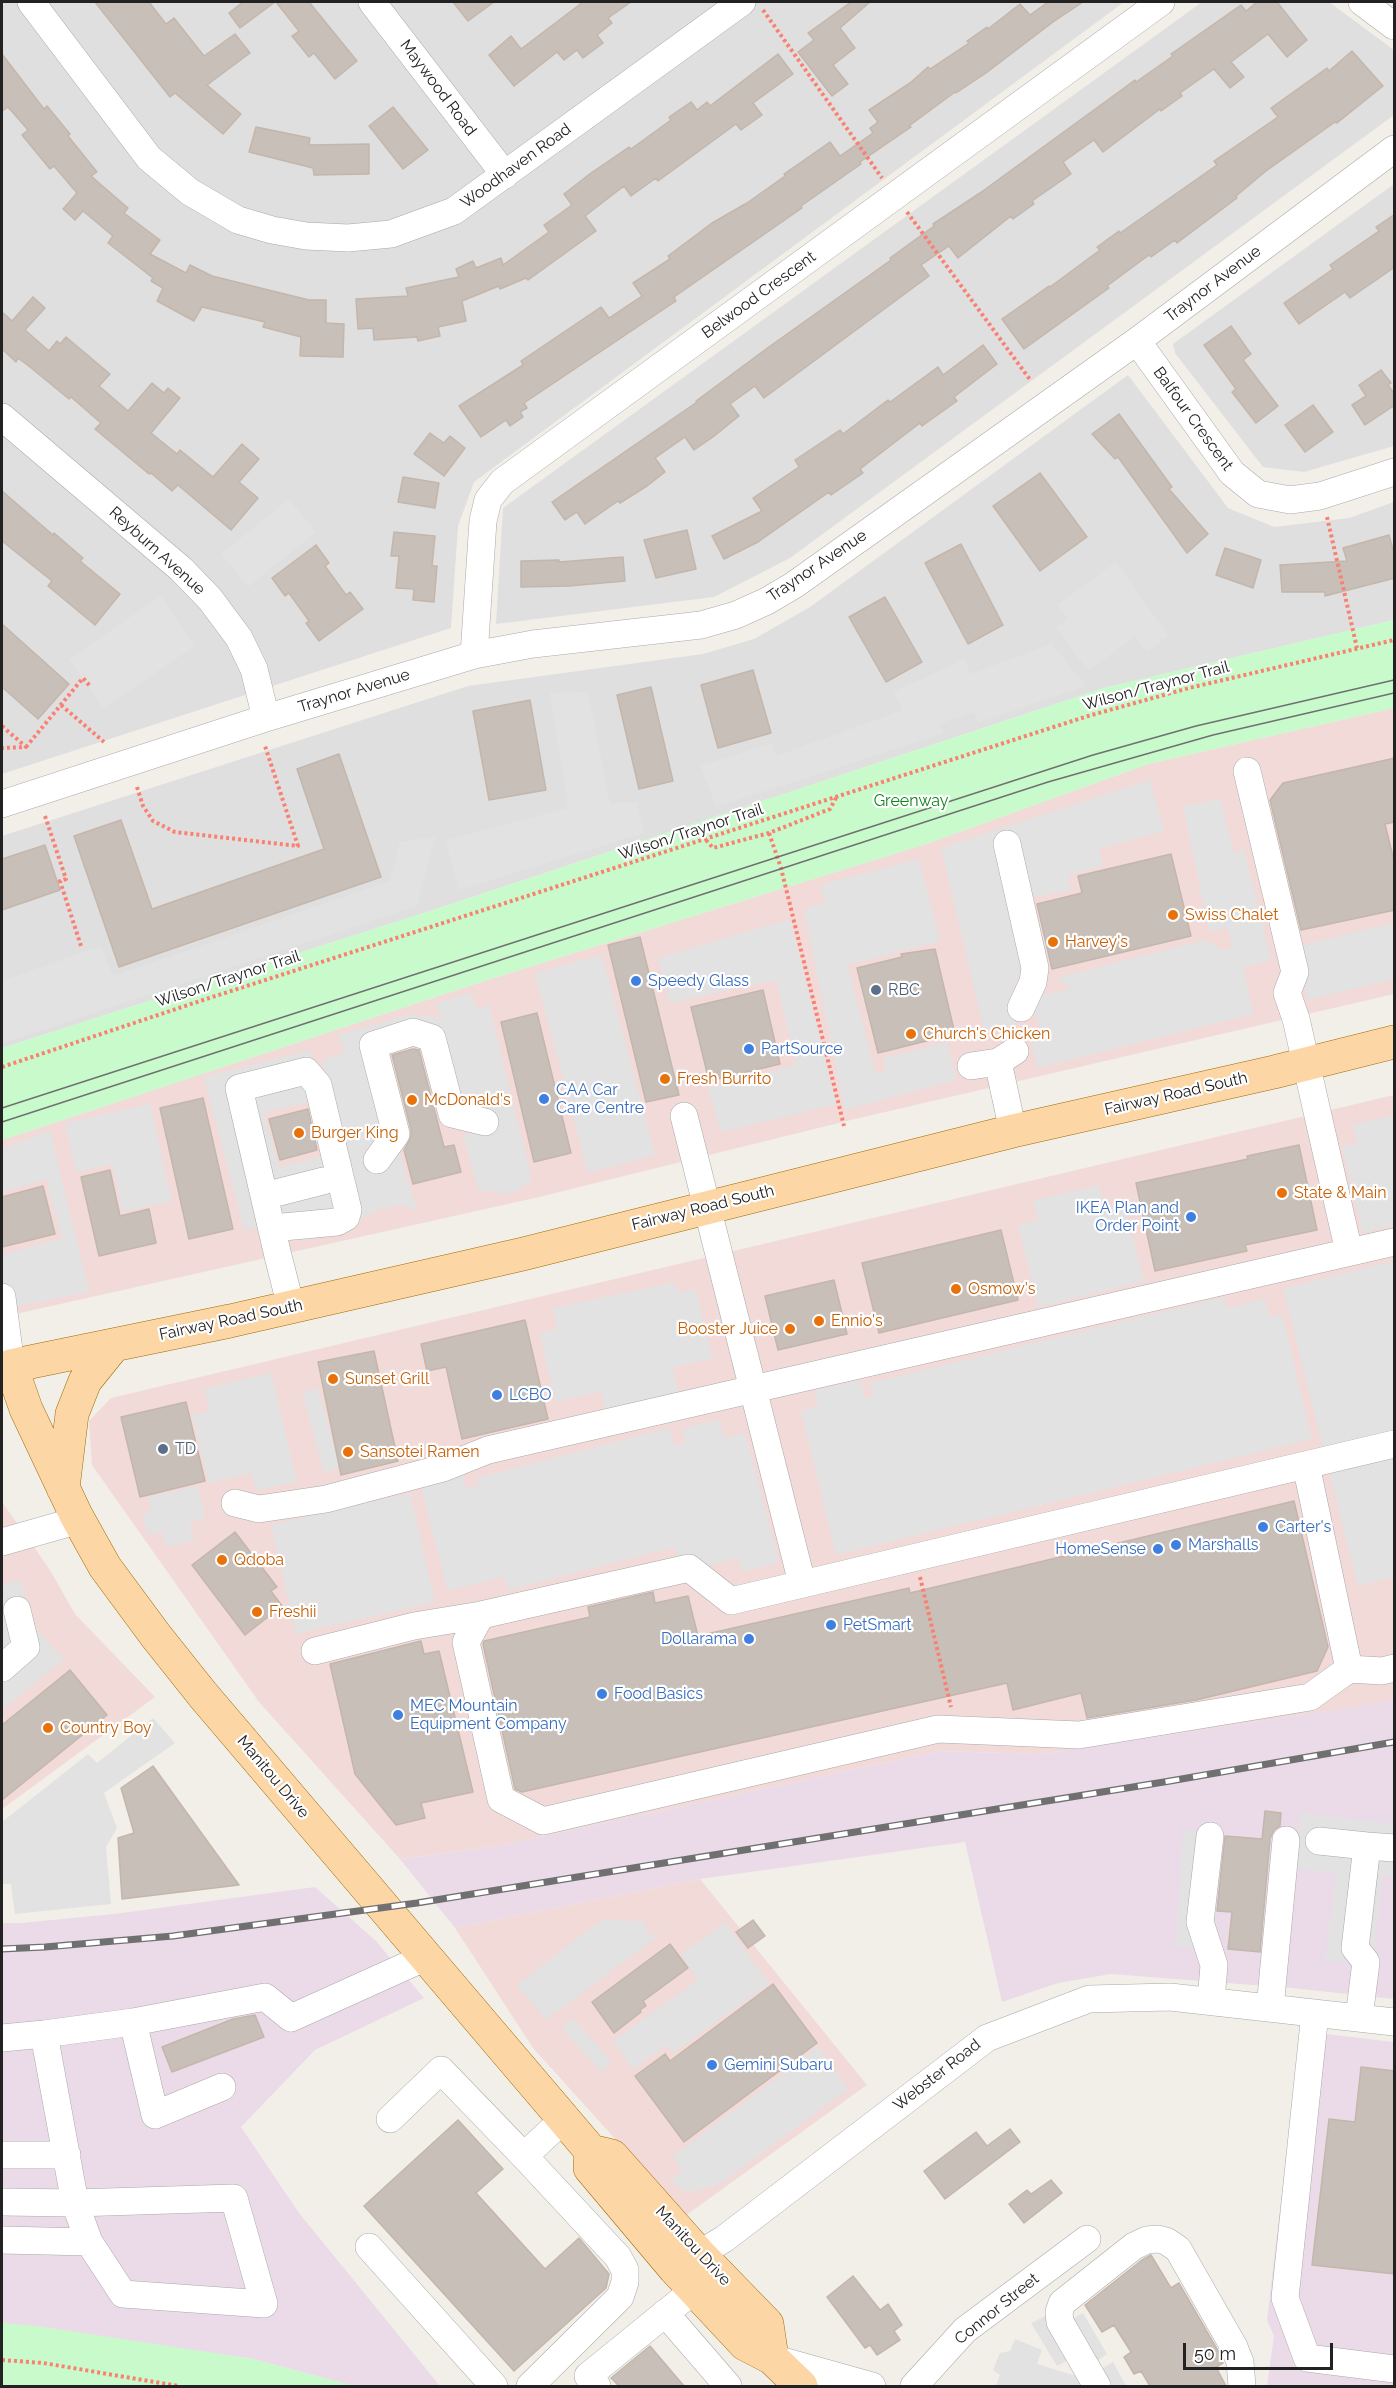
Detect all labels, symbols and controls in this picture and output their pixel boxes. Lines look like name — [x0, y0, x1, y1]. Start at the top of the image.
street label: Maywood Road — [396, 36, 480, 140]
street label: Woodhaven Road — [457, 119, 575, 213]
street label: Traynor Avenue — [1161, 242, 1265, 326]
street label: Belwood Crescent — [698, 247, 820, 343]
street label: Balfour Crescent — [1149, 363, 1237, 475]
street label: Reyburn Avenue — [105, 503, 209, 599]
street label: Traynor Avenue — [764, 526, 870, 606]
street label: Wilson/Traynor Trail — [1081, 657, 1231, 715]
street label: Traynor Avenue — [296, 665, 412, 717]
park label: Greenway — [874, 791, 948, 811]
street label: Wilson/Traynor Trail — [616, 800, 766, 864]
place label: Swiss Chalet — [1185, 905, 1279, 925]
marker: Swiss Chalet — [1166, 908, 1180, 922]
place label: Harvey's — [1065, 932, 1128, 952]
marker: Harvey's — [1046, 935, 1060, 949]
street label: Wilson/Traynor Trail — [153, 947, 303, 1011]
place label: Speedy Glass — [648, 971, 749, 991]
marker: Speedy Glass — [629, 974, 643, 988]
place label: RBC — [888, 980, 920, 1000]
marker: RBC — [869, 983, 883, 997]
place label: Church's Chicken — [923, 1024, 1050, 1044]
marker: Church's Chicken — [904, 1027, 918, 1041]
place label: PartSource — [761, 1039, 843, 1059]
marker: PartSource — [742, 1042, 756, 1056]
street label: Fairway Road South — [1103, 1068, 1249, 1120]
place label: Fresh Burrito — [677, 1069, 771, 1089]
marker: Fresh Burrito — [658, 1072, 672, 1086]
place label: CAA Car Care Centre — [556, 1080, 644, 1118]
place label: McDonald's — [424, 1090, 511, 1110]
marker: CAA Car Care Centre — [537, 1092, 551, 1106]
marker: McDonald's — [405, 1093, 419, 1107]
place label: Burger King — [311, 1123, 399, 1143]
marker: Burger King — [292, 1126, 306, 1140]
street label: Fairway Road South — [630, 1181, 776, 1235]
place label: State & Main — [1294, 1183, 1387, 1203]
marker: State & Main — [1275, 1186, 1289, 1200]
place label: IKEA Plan and Order Point — [1076, 1198, 1179, 1236]
marker: IKEA Plan and Order Point — [1184, 1210, 1198, 1224]
place label: Osmow's — [968, 1279, 1035, 1299]
marker: Osmow's — [949, 1282, 963, 1296]
street label: Fairway Road South — [158, 1295, 304, 1345]
place label: Ennio's — [831, 1311, 883, 1331]
marker: Ennio's — [812, 1314, 826, 1328]
place label: Booster Juice — [678, 1319, 778, 1339]
marker: Booster Juice — [783, 1322, 797, 1336]
place label: Sunset Grill — [345, 1369, 429, 1389]
marker: Sunset Grill — [326, 1372, 340, 1386]
place label: LCBO — [509, 1385, 552, 1405]
marker: LCBO — [490, 1388, 504, 1402]
place label: TD — [175, 1439, 196, 1459]
marker: TD — [156, 1442, 170, 1456]
place label: Sansotei Ramen — [360, 1442, 480, 1462]
marker: Sansotei Ramen — [341, 1445, 355, 1459]
place label: Carter's — [1275, 1517, 1331, 1537]
marker: Carter's — [1256, 1520, 1270, 1534]
place label: Marshalls — [1188, 1535, 1258, 1555]
marker: Marshalls — [1169, 1538, 1183, 1552]
place label: HomeSense — [1055, 1539, 1146, 1559]
marker: HomeSense — [1151, 1542, 1165, 1556]
place label: Qdoba — [234, 1550, 284, 1570]
marker: Qdoba — [215, 1553, 229, 1567]
place label: Freshii — [269, 1602, 317, 1622]
marker: Freshii — [250, 1605, 264, 1619]
place label: PetSmart — [843, 1615, 912, 1635]
marker: PetSmart — [824, 1618, 838, 1632]
place label: Dollarama — [661, 1629, 737, 1649]
marker: Dollarama — [742, 1632, 756, 1646]
place label: Food Basics — [614, 1684, 703, 1704]
marker: Food Basics — [595, 1687, 609, 1701]
place label: MEC Mountain Equipment Company — [410, 1696, 567, 1734]
marker: MEC Mountain Equipment Company — [391, 1708, 405, 1722]
place label: Country Boy — [60, 1718, 152, 1738]
marker: Country Boy — [41, 1721, 55, 1735]
street label: Manitou Drive — [233, 1732, 313, 1822]
street label: Webster Road — [890, 2035, 984, 2115]
place label: Gemini Subaru — [724, 2055, 833, 2075]
marker: Gemini Subaru — [705, 2058, 719, 2072]
street label: Manitou Drive — [651, 2202, 735, 2290]
street label: Connor Street — [951, 2269, 1043, 2349]
scale bar — [1186, 2331, 1336, 2369]
text: 50 m — [1194, 2343, 1236, 2364]

